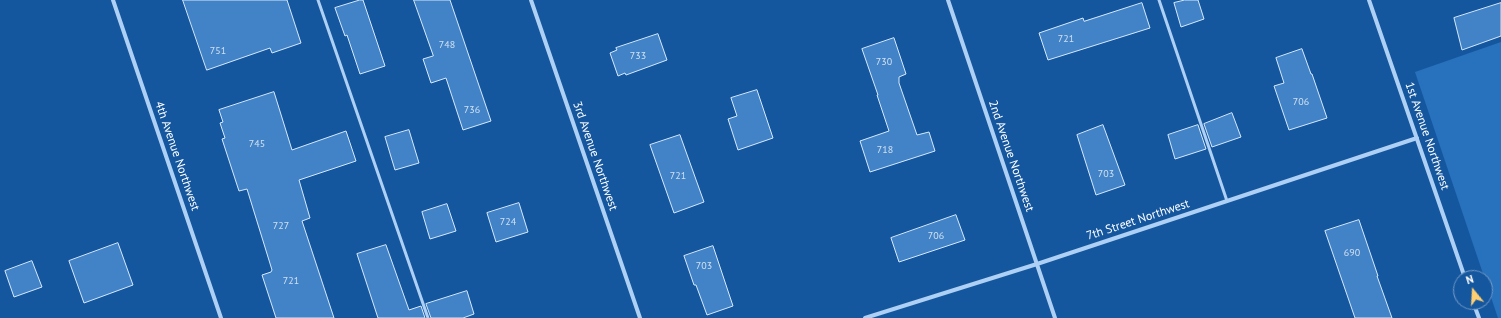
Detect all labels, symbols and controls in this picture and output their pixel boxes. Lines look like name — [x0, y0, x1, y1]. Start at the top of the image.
house number: 721 — [1058, 33, 1074, 45]
house number: 748 — [439, 39, 455, 51]
house number: 751 — [210, 45, 226, 57]
house number: 733 — [630, 50, 646, 62]
house number: 730 — [876, 56, 892, 68]
street label: 1st Avenue Northwest — [1402, 80, 1452, 192]
house number: 706 — [1293, 96, 1309, 108]
street label: 2nd Avenue Northwest — [985, 98, 1037, 214]
street label: 4th Avenue Northwest — [152, 100, 202, 212]
street label: 3rd Avenue Northwest — [570, 100, 620, 212]
house number: 736 — [464, 104, 480, 116]
house number: 745 — [249, 138, 265, 150]
house number: 718 — [877, 144, 893, 156]
house number: 703 — [1098, 168, 1114, 180]
house number: 721 — [670, 170, 686, 182]
street label: 7th Street Northwest — [1085, 197, 1191, 243]
house number: 724 — [500, 216, 516, 228]
house number: 727 — [273, 220, 289, 232]
house number: 706 — [928, 230, 944, 242]
house number: 690 — [1344, 247, 1360, 259]
house number: 703 — [696, 260, 712, 272]
north arrow — [1453, 270, 1493, 310]
text: N — [1464, 272, 1475, 287]
house number: 721 — [283, 275, 299, 287]

